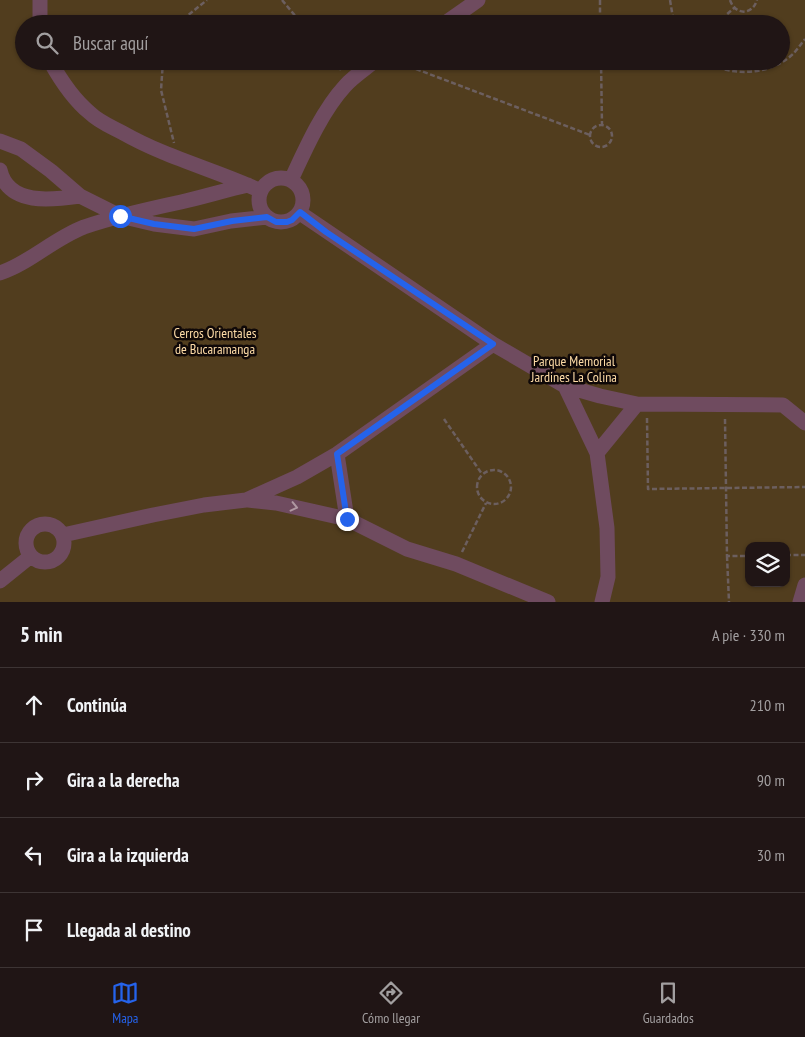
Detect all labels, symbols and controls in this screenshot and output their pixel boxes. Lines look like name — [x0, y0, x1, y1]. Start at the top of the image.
search box — [15, 15, 790, 70]
icon: search — [33, 29, 61, 57]
text: Buscar aquí — [73, 31, 148, 55]
route start — [109, 205, 132, 228]
park label: Cerros Orientales de Bucaramanga — [174, 324, 257, 358]
park label: Parque Memorial Jardines La Colina — [530, 352, 617, 386]
one-way arrow — [290, 501, 299, 512]
route end — [336, 508, 359, 531]
map controls — [745, 542, 790, 587]
button: layers — [745, 542, 790, 587]
text: 5 min — [20, 621, 62, 648]
text: A pie · 330 m — [712, 625, 785, 645]
icon: ahead — [20, 691, 48, 719]
text: Continúa — [67, 693, 127, 717]
text: 210 m — [750, 695, 785, 715]
icon: right — [20, 766, 48, 794]
text: Gira a la derecha — [67, 768, 180, 792]
text: 90 m — [757, 770, 785, 790]
icon: left — [20, 841, 48, 869]
text: Gira a la izquierda — [67, 843, 189, 867]
text: 30 m — [757, 845, 785, 865]
icon: arrive — [20, 916, 48, 944]
text: Llegada al destino — [67, 918, 191, 942]
tab: Mapa — [111, 979, 139, 1027]
tab: Cómo llegar — [362, 979, 420, 1027]
tab: Guardados — [643, 979, 694, 1027]

